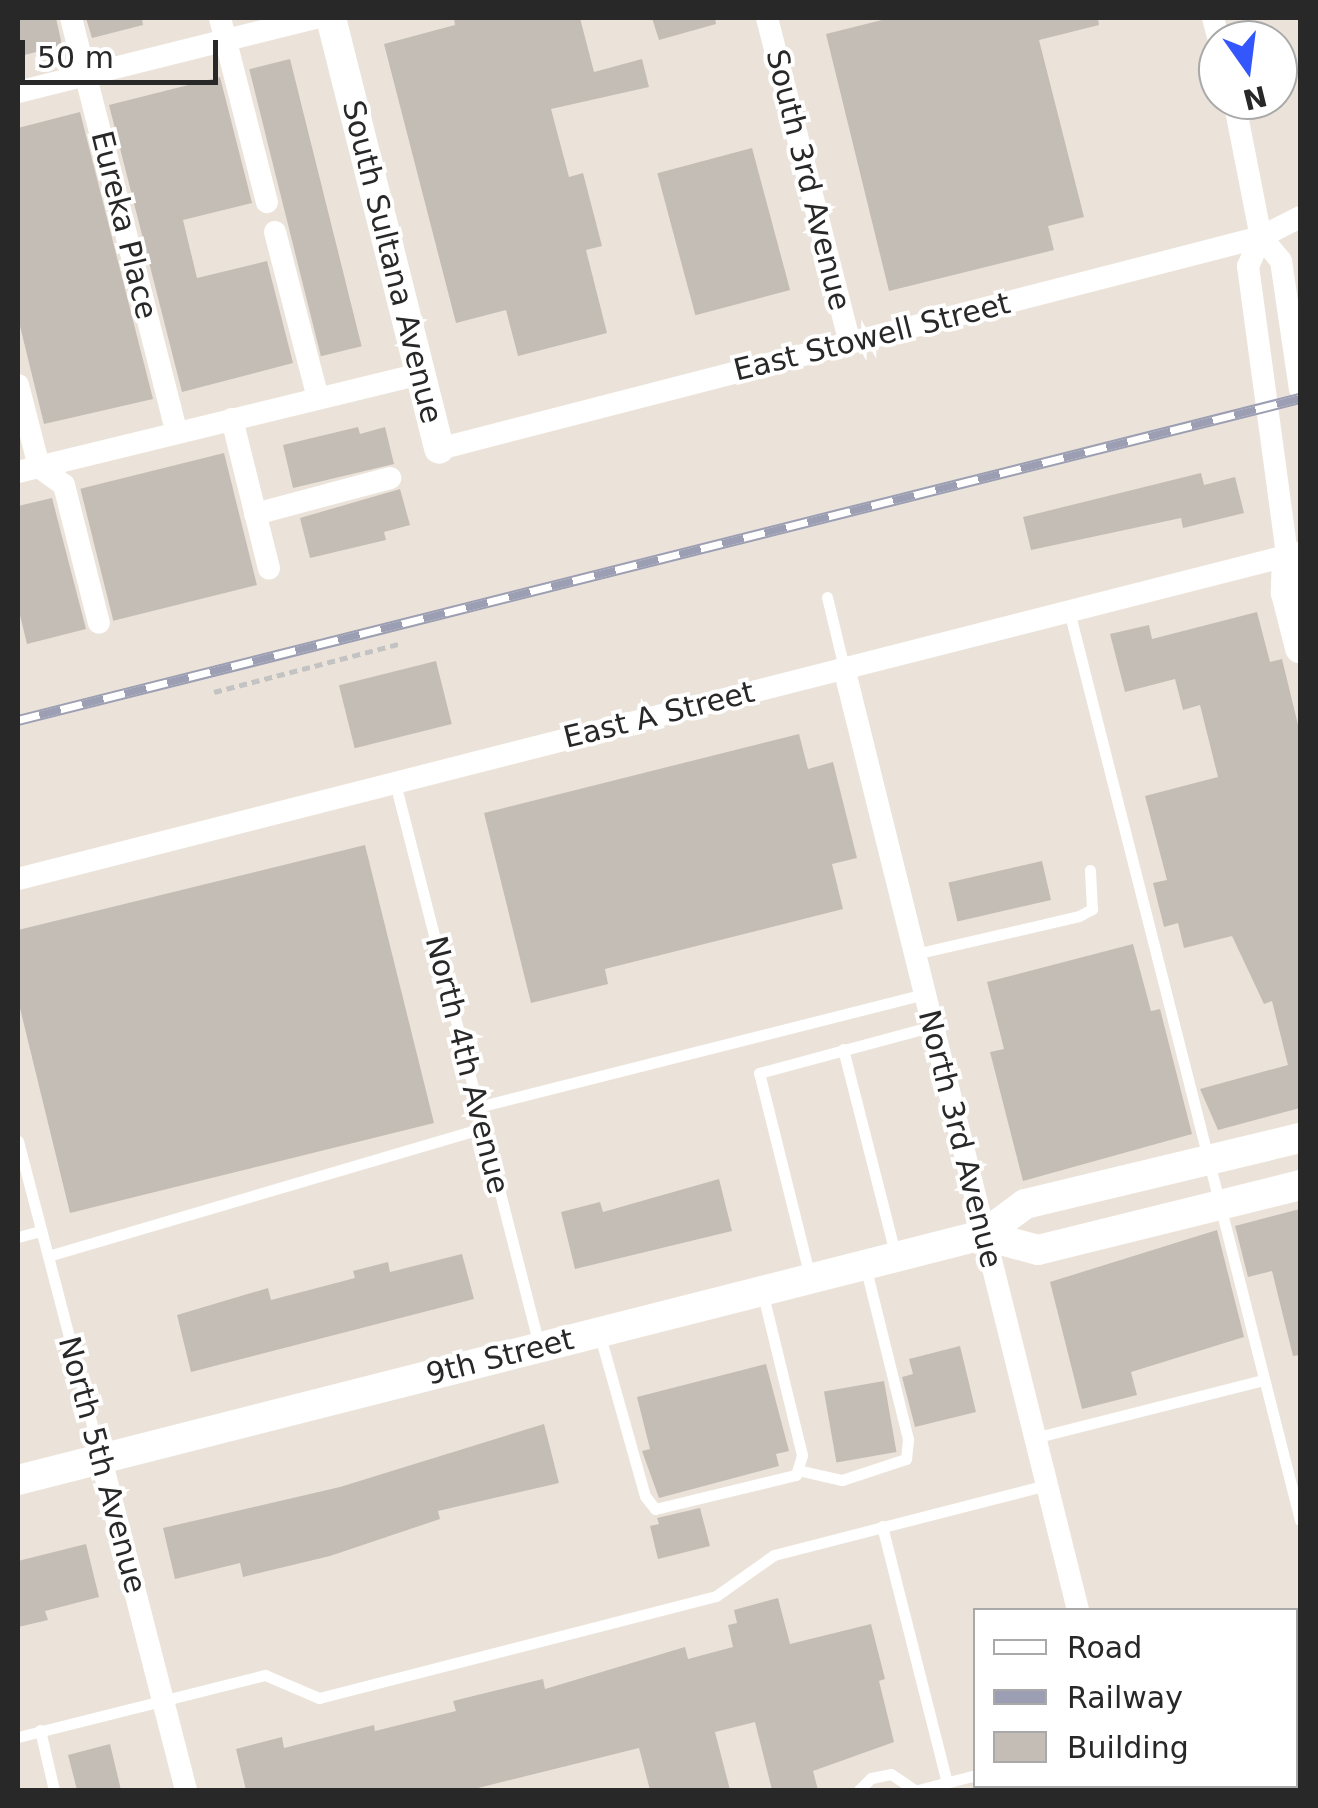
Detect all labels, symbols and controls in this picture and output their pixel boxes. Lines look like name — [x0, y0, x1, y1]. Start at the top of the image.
scale bar — [25, 20, 222, 82]
north arrow — [1198, 20, 1298, 120]
text: 50 m — [37, 40, 114, 75]
street label: South 3rd Avenue — [758, 46, 858, 314]
text: N — [1240, 79, 1270, 116]
street label: South Sultana Avenue — [334, 97, 450, 427]
street label: Eureka Place — [83, 127, 165, 323]
street label: East Stowell Street — [730, 285, 1014, 389]
street label: East A Street — [560, 674, 758, 756]
street label: North 4th Avenue — [418, 932, 516, 1198]
street label: North 3rd Avenue — [911, 1006, 1009, 1272]
street label: 9th Street — [423, 1321, 577, 1393]
street label: North 5th Avenue — [50, 1333, 154, 1597]
legend — [973, 1608, 1298, 1788]
text: Road — [1067, 1630, 1142, 1665]
text: Railway — [1067, 1680, 1183, 1715]
text: Building — [1067, 1730, 1189, 1765]

